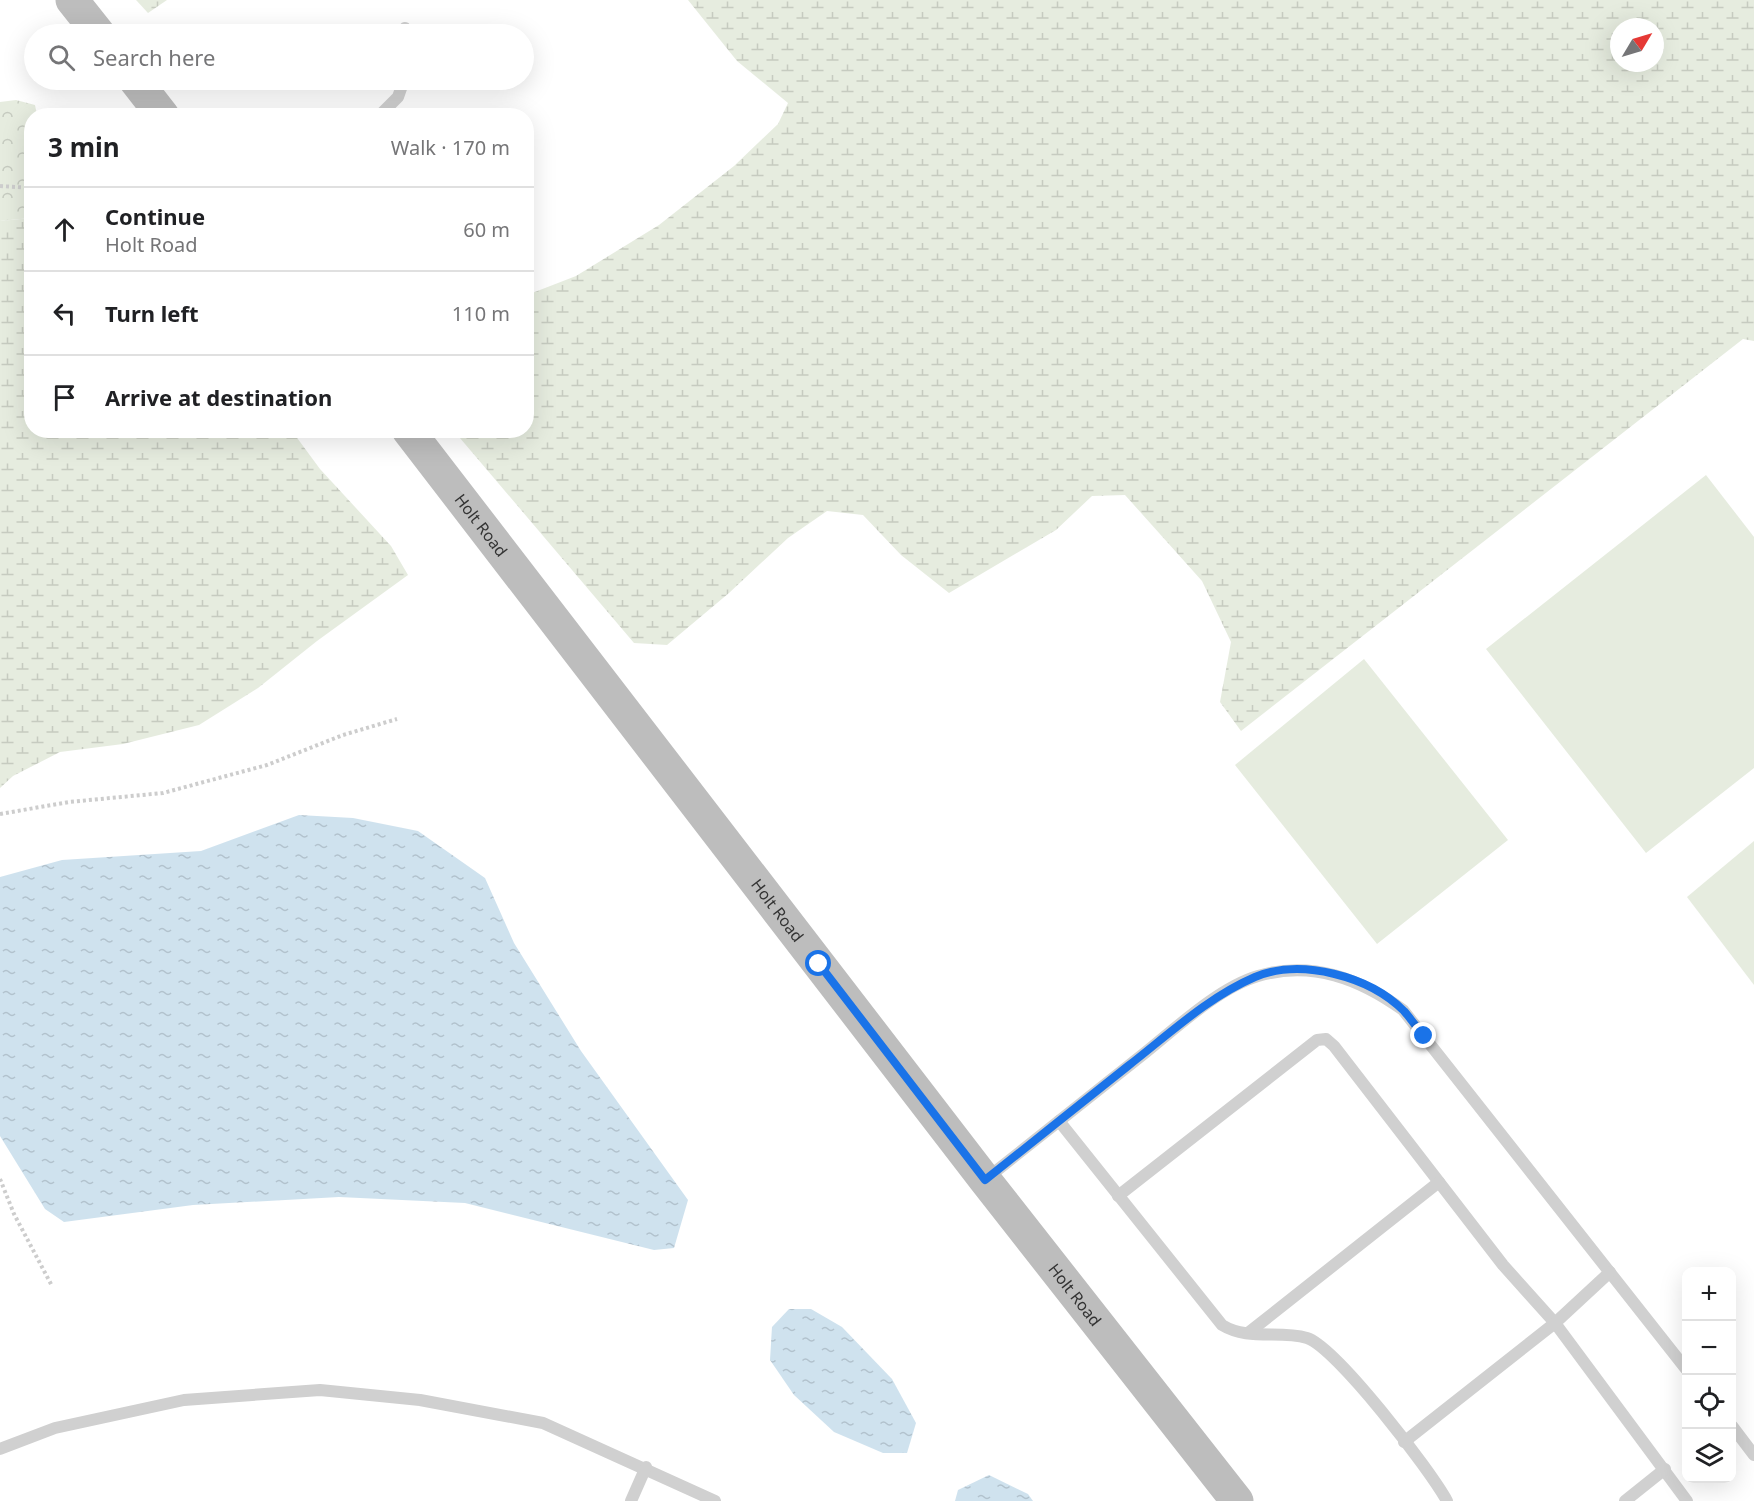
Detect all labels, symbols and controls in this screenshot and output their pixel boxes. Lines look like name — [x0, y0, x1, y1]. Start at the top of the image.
north arrow — [1610, 18, 1664, 72]
search box — [24, 24, 534, 90]
icon: search — [45, 41, 78, 74]
text: Search here — [93, 42, 215, 72]
text: 3 min — [48, 129, 120, 165]
text: Walk · 170 m — [391, 134, 510, 161]
text: Continue — [105, 201, 205, 231]
icon: ahead — [48, 213, 81, 246]
text: 60 m — [463, 216, 510, 243]
text: Holt Road — [105, 231, 198, 258]
icon: left — [48, 297, 81, 330]
text: Turn left — [105, 298, 199, 328]
text: 110 m — [452, 300, 510, 327]
icon: arrive — [48, 381, 81, 414]
text: Arrive at destination — [105, 382, 332, 412]
street label: Holt Road — [450, 489, 512, 561]
street label: Holt Road — [746, 874, 809, 946]
route start — [805, 950, 831, 976]
route end — [1410, 1022, 1436, 1048]
street label: Holt Road — [1043, 1259, 1107, 1331]
map controls — [1682, 1267, 1736, 1483]
button: + — [1682, 1267, 1736, 1321]
button: − — [1682, 1321, 1736, 1375]
button: locate — [1682, 1375, 1736, 1429]
button: layers — [1682, 1429, 1736, 1483]

